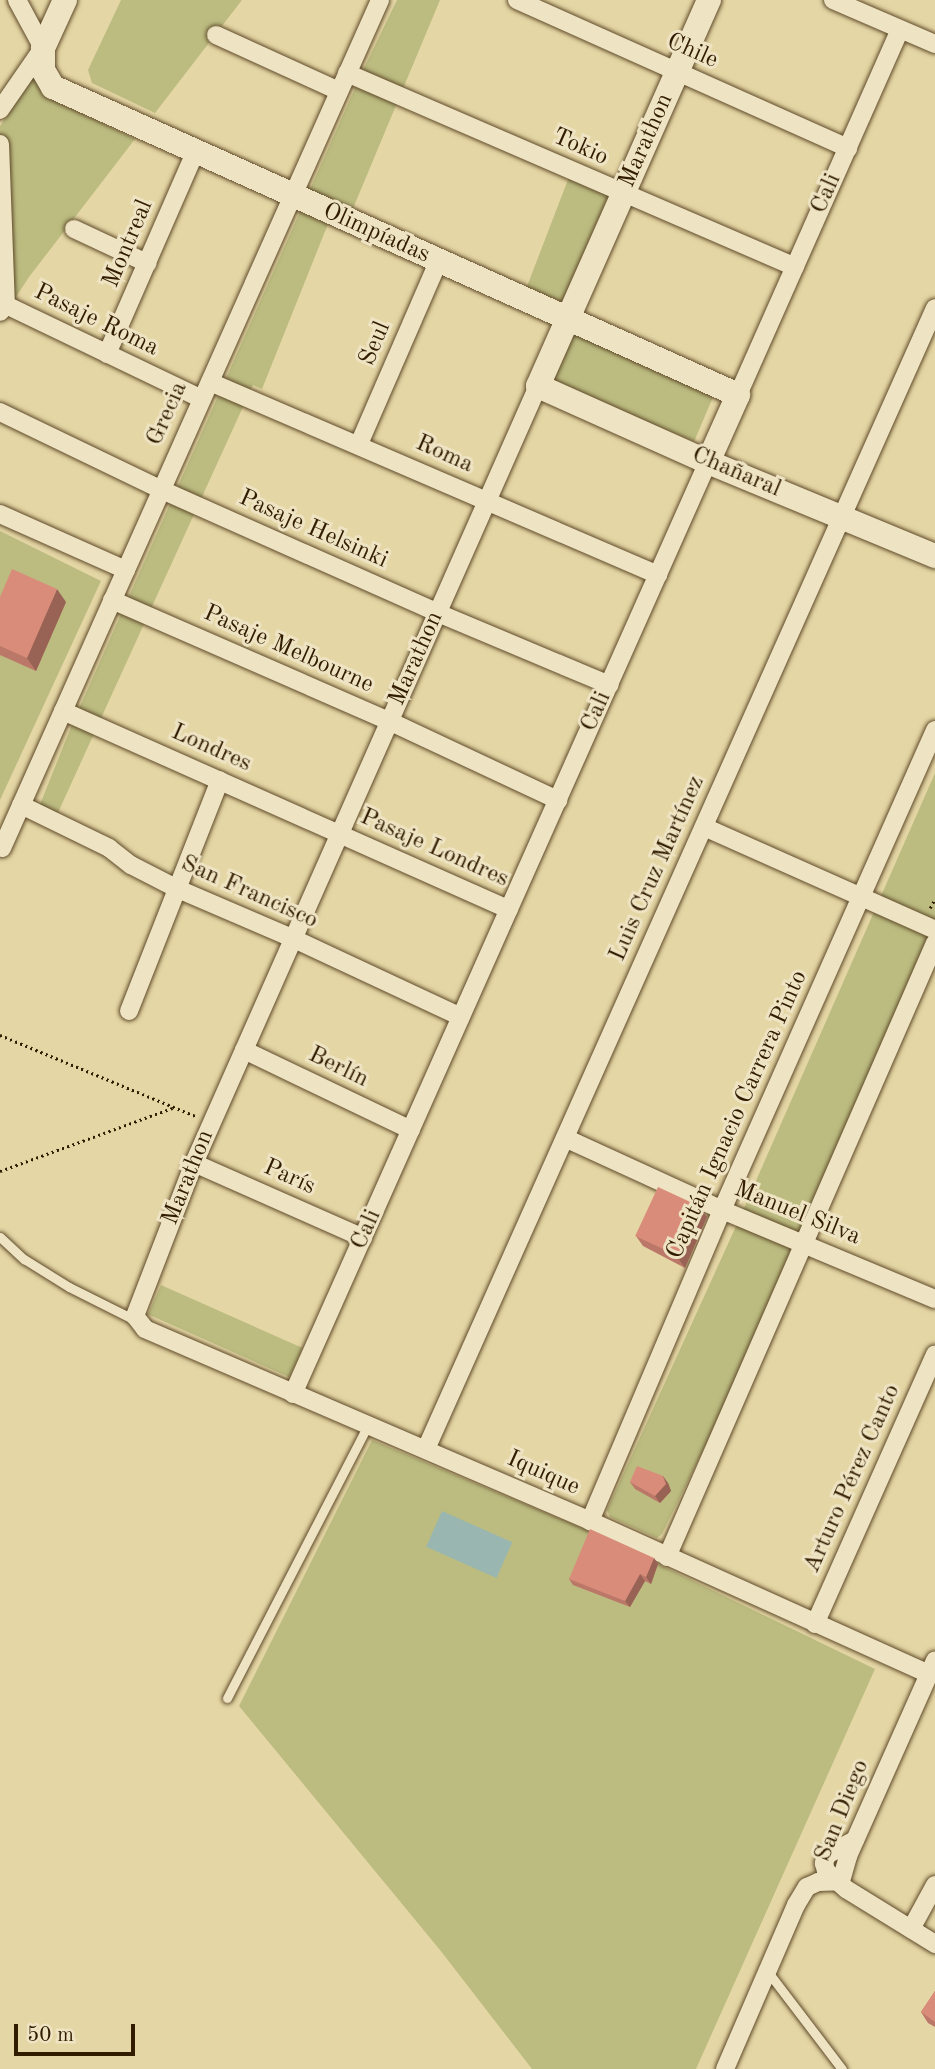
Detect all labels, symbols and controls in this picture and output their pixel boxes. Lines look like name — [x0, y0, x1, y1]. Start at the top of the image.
street label: Chile — [662, 28, 722, 76]
street label: Marathon — [614, 89, 680, 193]
street label: Tokio — [548, 123, 612, 173]
street label: Cali — [806, 169, 848, 219]
street label: Montreal — [98, 196, 160, 292]
street label: Olimpíadas — [318, 198, 434, 270]
street label: Pasaje Roma — [29, 279, 163, 363]
street label: Seul — [354, 318, 398, 370]
street label: Grecia — [141, 378, 195, 450]
street label: Roma — [411, 430, 477, 480]
street label: Chañaral — [687, 441, 785, 505]
street label: Pasaje Helsinki — [234, 484, 392, 576]
street label: Pasaje Melbourne — [198, 600, 378, 700]
street label: Marathon — [384, 607, 450, 711]
street label: Cali — [576, 687, 618, 737]
street label: Londres — [166, 719, 256, 779]
street label: Luis Cruz Martínez — [604, 772, 712, 966]
street label: Pasaje Londres — [355, 803, 513, 895]
street label: San Francisco — [176, 850, 322, 936]
street label: Capitán Ignacio Carrera Pinto — [661, 966, 815, 1264]
street label: Berlín — [303, 1041, 373, 1095]
street label: Marathon — [157, 1126, 221, 1230]
street label: París — [259, 1154, 319, 1202]
street label: Manuel Silva — [730, 1176, 864, 1252]
street label: Cali — [346, 1205, 388, 1255]
street label: Arturo Pérez Canto — [798, 1380, 908, 1578]
street label: Iquique — [502, 1445, 584, 1503]
street label: San Diego — [810, 1756, 876, 1866]
scale bar — [18, 2010, 138, 2054]
text: 50 m — [27, 2025, 74, 2046]

